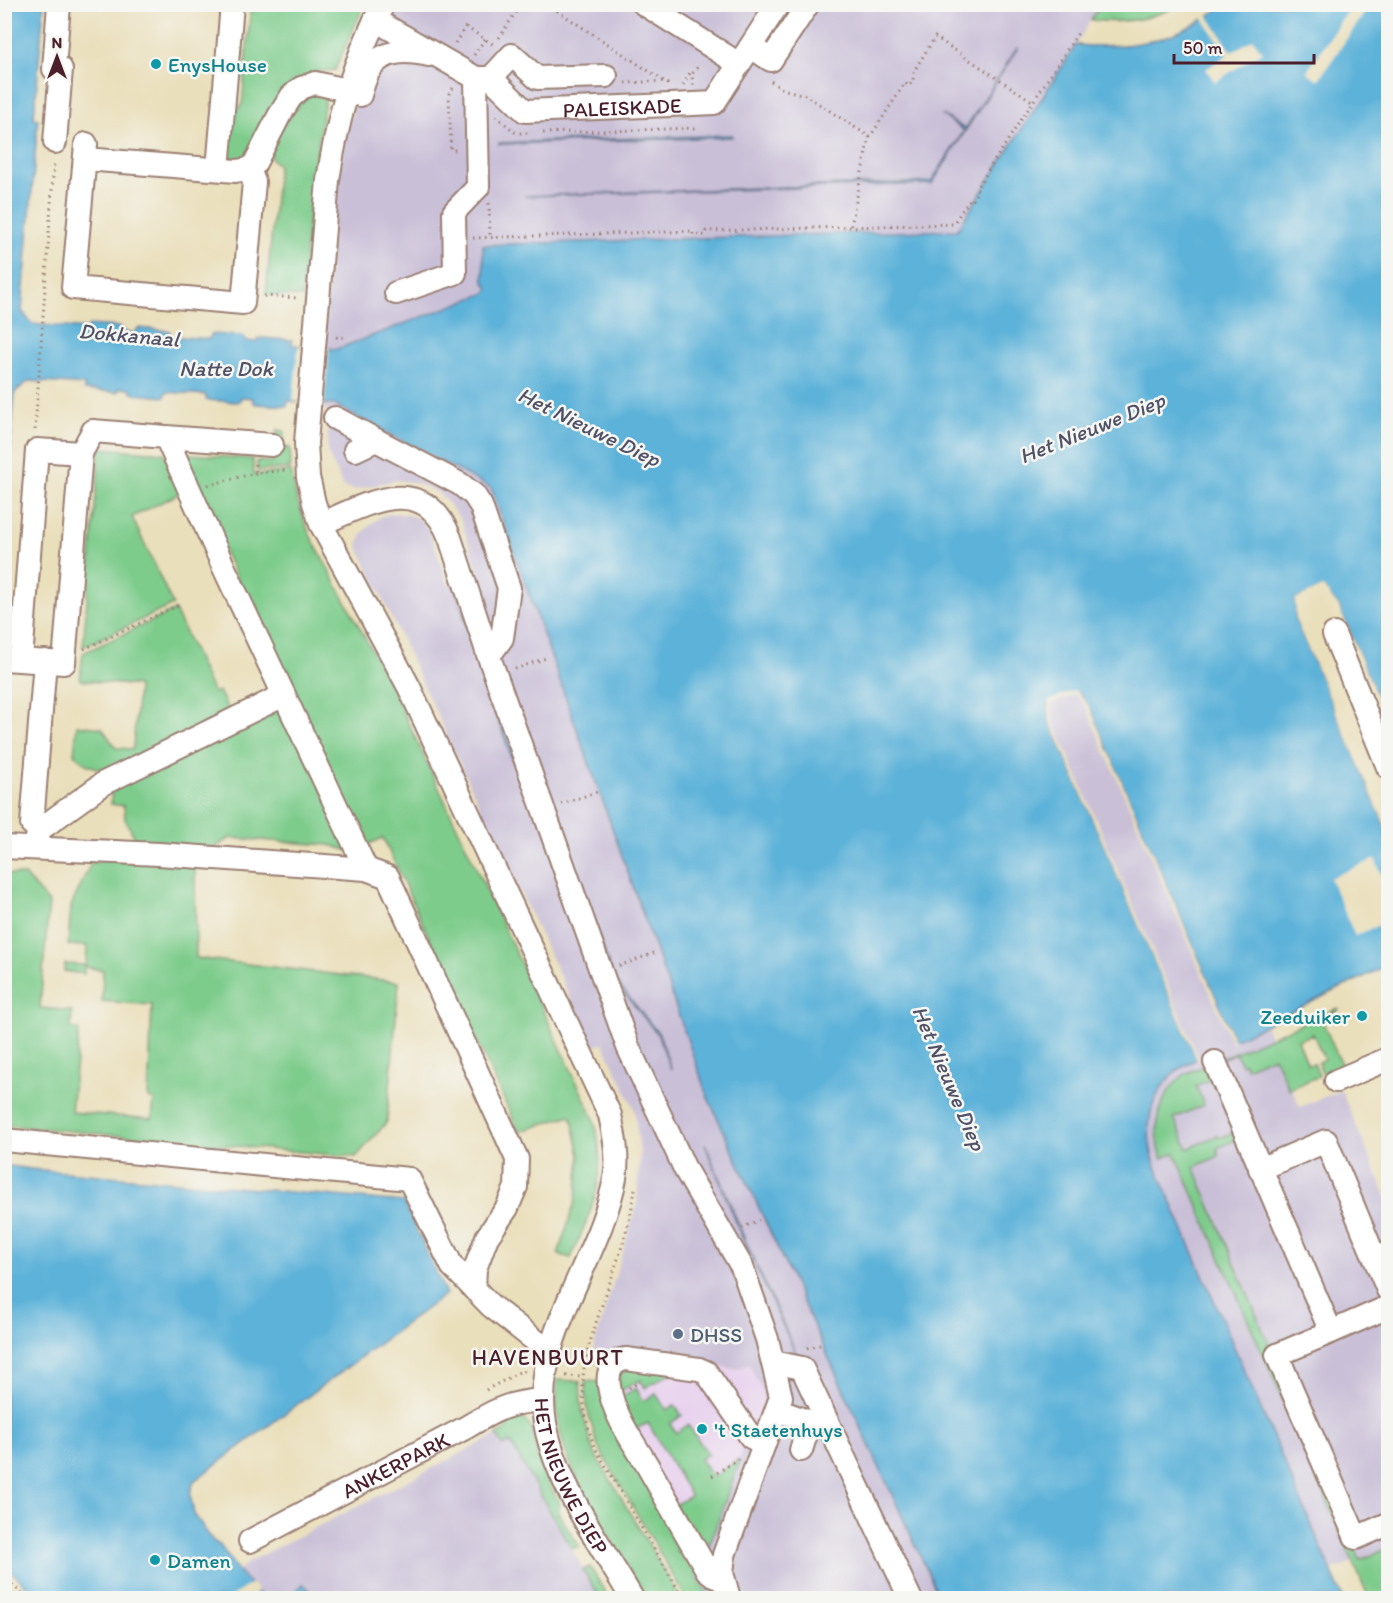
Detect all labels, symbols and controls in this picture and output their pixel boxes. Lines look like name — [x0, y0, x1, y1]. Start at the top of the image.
north arrow — [27, 27, 87, 87]
scale bar — [1174, 27, 1314, 65]
text: N — [52, 33, 62, 52]
text: 50 m — [1183, 37, 1223, 59]
place label: EnysHouse — [168, 52, 267, 77]
marker: EnysHouse — [149, 57, 163, 71]
street label: PALEISKADE — [562, 92, 682, 122]
water label: Dokkanaal — [78, 317, 182, 353]
water label: Natte Dok — [179, 355, 275, 382]
water label: Het Nieuwe Diep — [513, 381, 666, 474]
water label: Het Nieuwe Diep — [1015, 386, 1170, 470]
water label: Het Nieuwe Diep — [906, 1001, 992, 1156]
place label: Zeeduiker — [1260, 1004, 1351, 1029]
marker: Zeeduiker — [1355, 1009, 1369, 1023]
place label: DHSS — [690, 1322, 742, 1347]
marker: DHSS — [671, 1327, 685, 1341]
district label: HAVENBUURT — [472, 1344, 624, 1371]
street label: HET NIEUWE DIEP — [530, 1397, 614, 1558]
place label: 't Staetenhuys — [714, 1417, 843, 1442]
marker: 't Staetenhuys — [695, 1422, 709, 1436]
street label: ANKERPARK — [337, 1426, 453, 1503]
place label: Damen — [167, 1548, 231, 1573]
marker: Damen — [148, 1553, 162, 1567]

